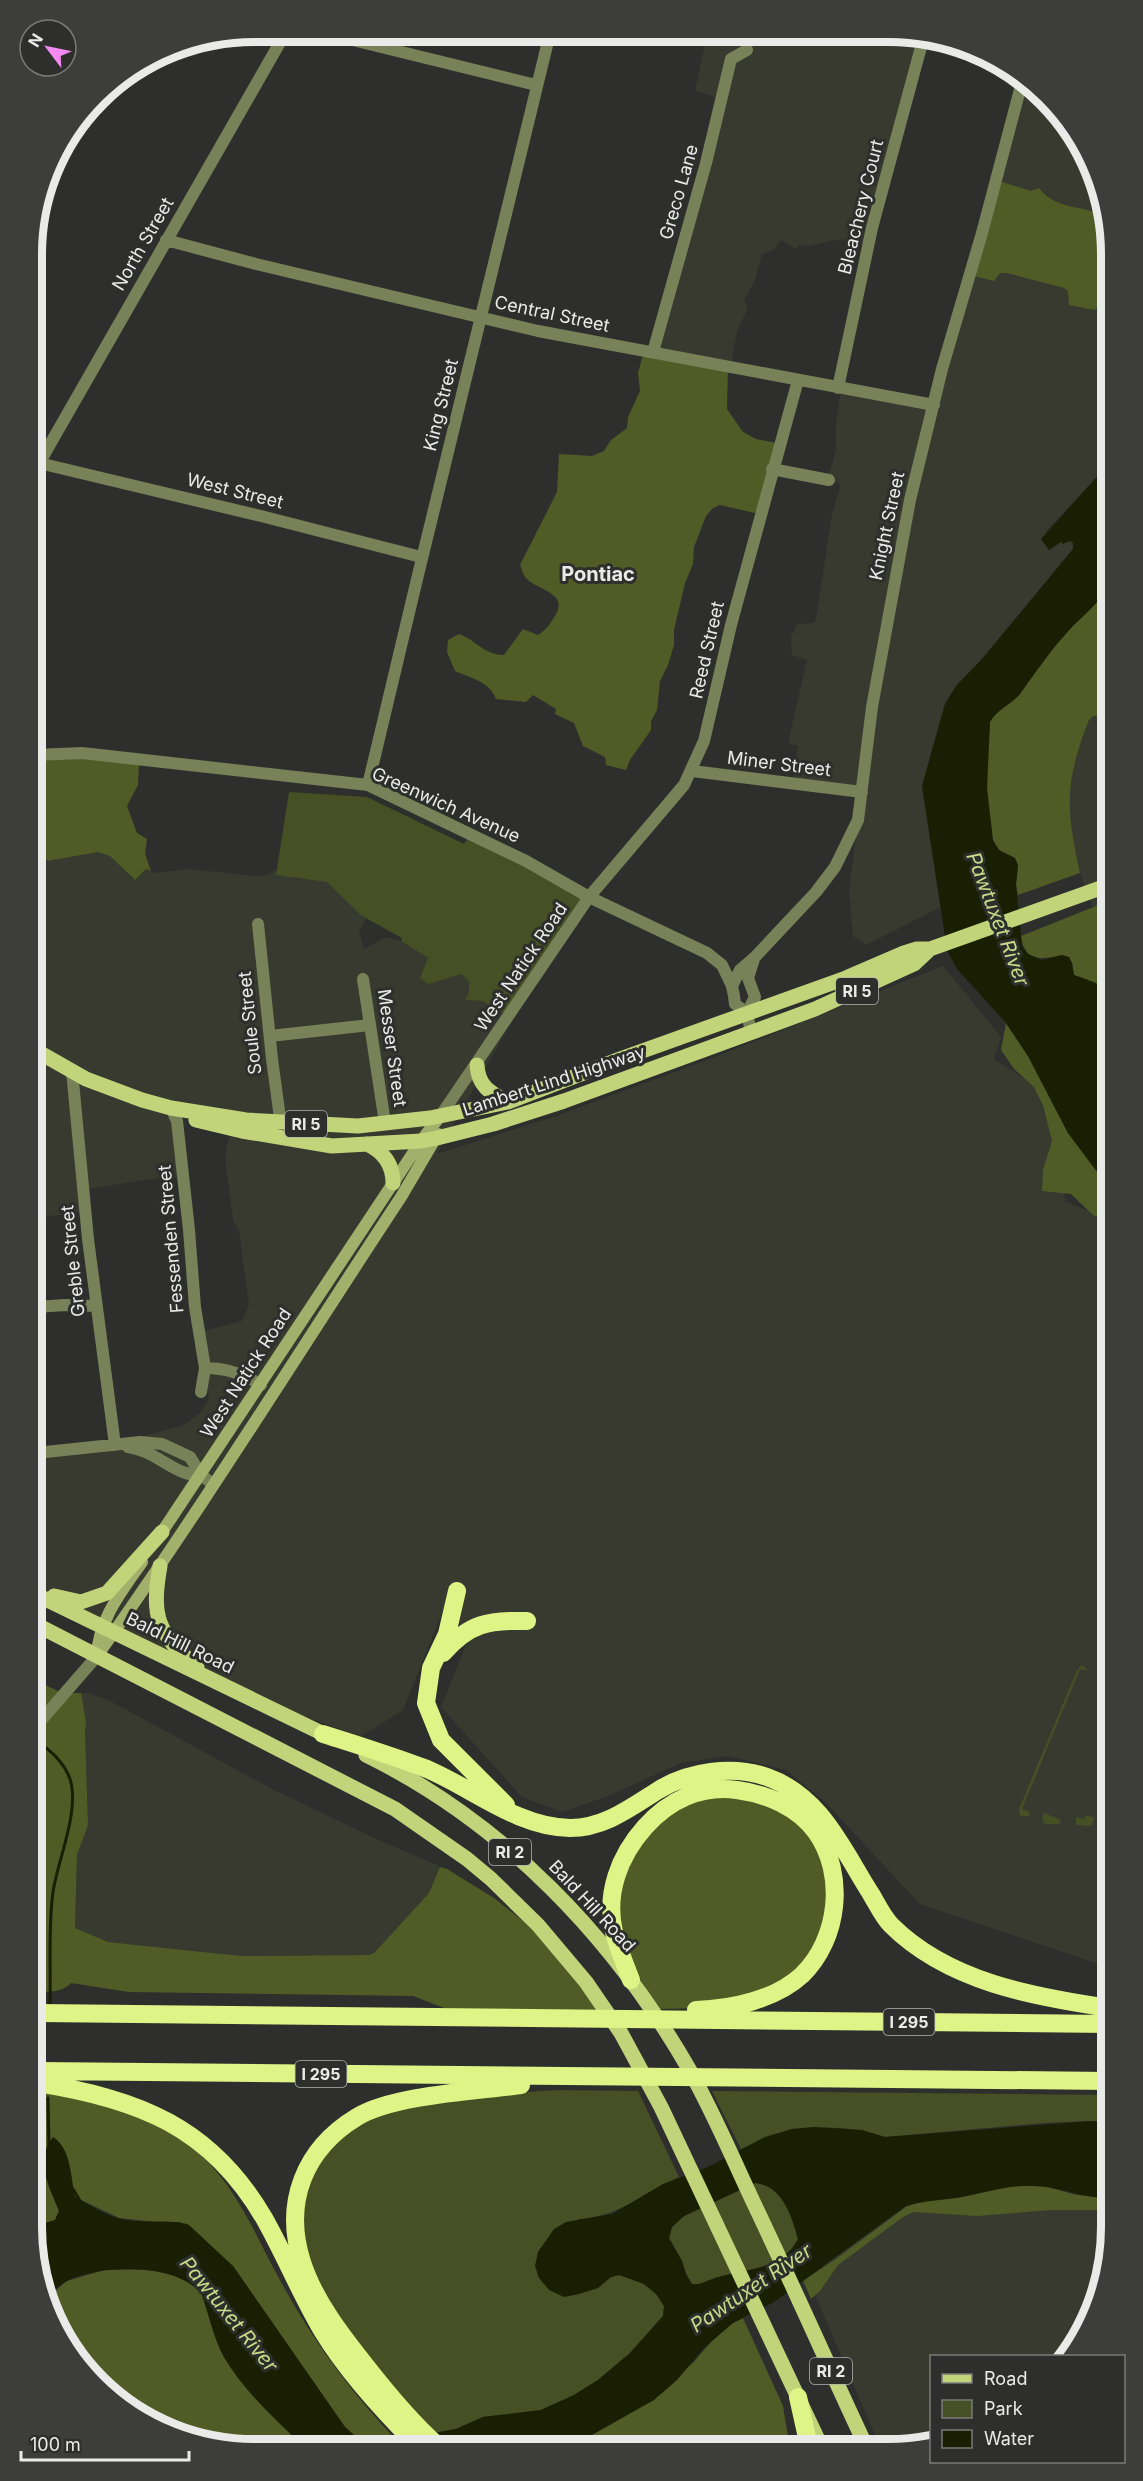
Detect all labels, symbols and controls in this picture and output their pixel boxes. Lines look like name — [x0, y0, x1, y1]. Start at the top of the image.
north arrow — [18, 18, 78, 78]
text: N — [24, 30, 47, 51]
street label: Bleachery Court — [834, 137, 887, 276]
street label: Greco Lane — [655, 142, 702, 242]
street label: North Street — [108, 193, 178, 294]
street label: Central Street — [493, 291, 612, 336]
street label: King Street — [419, 357, 462, 453]
street label: West Street — [185, 468, 286, 513]
street label: Knight Street — [865, 470, 908, 582]
district label: Pontiac — [561, 562, 635, 586]
street label: Reed Street — [685, 599, 728, 701]
street label: Miner Street — [726, 747, 832, 780]
street label: Greenwich Avenue — [369, 762, 523, 847]
water label: Pawtuxet River — [961, 849, 1035, 990]
street label: West Natick Road — [470, 899, 571, 1035]
street label: Soule Street — [234, 970, 265, 1076]
road number: RI 5 — [836, 978, 878, 1004]
street label: Messer Street — [374, 988, 411, 1108]
street label: Lambert Lind Highway — [460, 1041, 648, 1120]
road number: RI 5 — [285, 1111, 327, 1137]
street label: Fessenden Street — [154, 1164, 187, 1314]
street label: Greble Street — [56, 1204, 89, 1318]
street label: West Natick Road — [196, 1304, 295, 1441]
street label: Bald Hill Road — [123, 1607, 238, 1678]
road number: RI 2 — [489, 1839, 531, 1865]
street label: Bald Hill Road — [545, 1856, 640, 1956]
road number: I 295 — [884, 2009, 934, 2035]
road number: I 295 — [296, 2061, 346, 2087]
water label: Pawtuxet River — [686, 2238, 817, 2338]
water label: Pawtuxet River — [175, 2251, 283, 2377]
legend — [930, 2355, 1125, 2463]
road number: RI 2 — [810, 2358, 852, 2384]
text: Road — [984, 2368, 1027, 2389]
text: Park — [984, 2398, 1023, 2419]
scale bar — [21, 2424, 189, 2462]
text: Water — [984, 2428, 1034, 2449]
text: 100 m — [30, 2434, 81, 2455]

